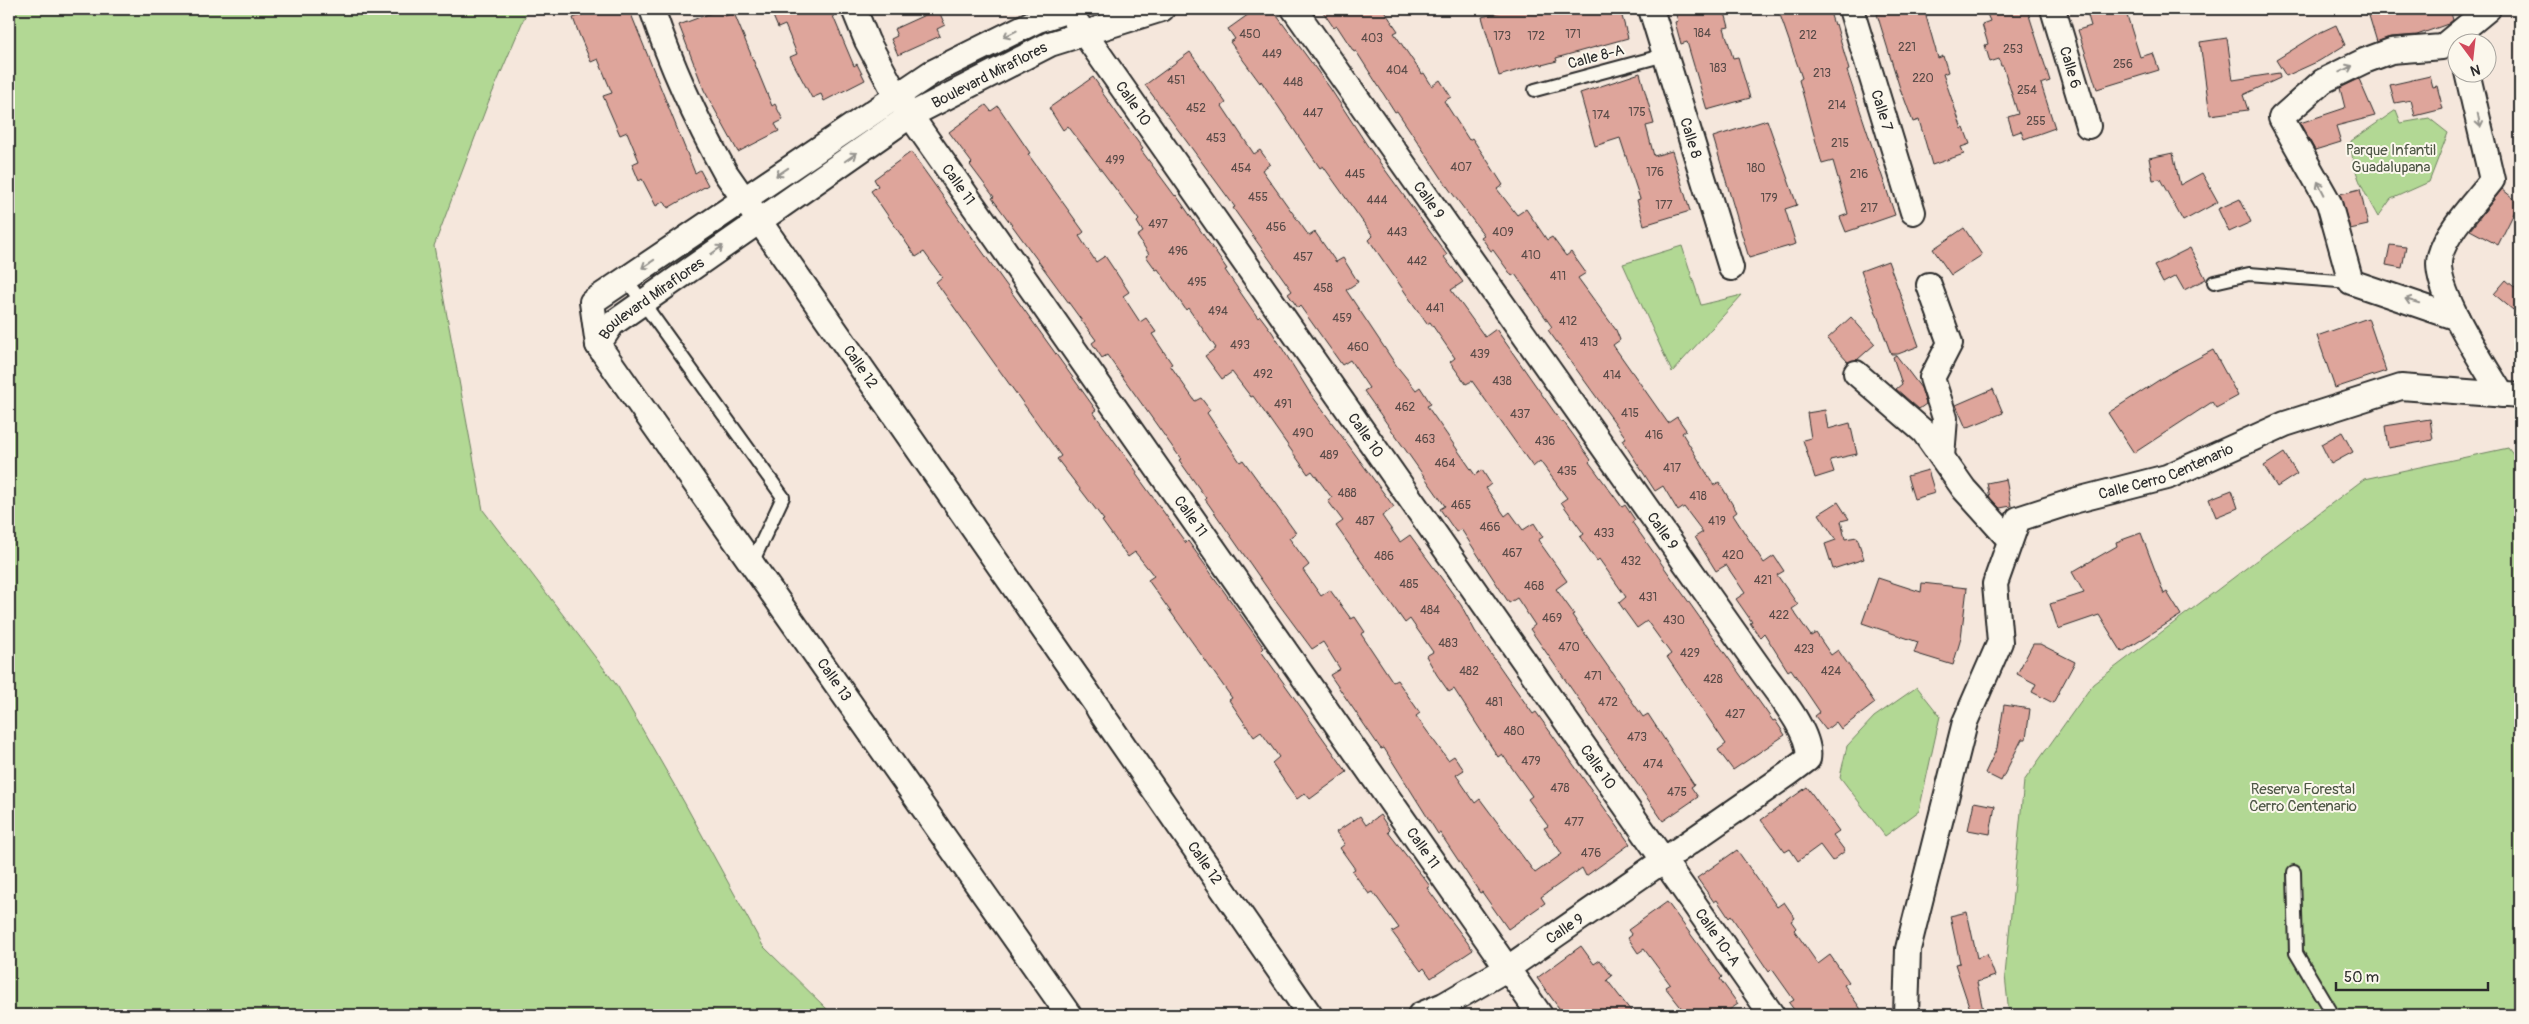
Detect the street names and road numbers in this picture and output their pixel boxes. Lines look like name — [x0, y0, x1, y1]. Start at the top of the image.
street label: Boulevard Miraflores — [928, 37, 1051, 112]
street label: Calle 8-A — [1566, 40, 1627, 74]
street label: Calle 6 — [2055, 44, 2086, 91]
street label: Calle 10 — [1111, 78, 1156, 130]
street label: Calle 7 — [1867, 88, 1897, 133]
street label: Calle 8 — [1676, 115, 1706, 161]
street label: Calle 11 — [938, 160, 980, 209]
street label: Calle 9 — [1409, 178, 1449, 223]
street label: Boulevard Miraflores — [595, 253, 708, 343]
street label: Calle 12 — [839, 341, 882, 392]
street label: Calle 10 — [1344, 409, 1388, 461]
street label: Calle Cerro Centenario — [2096, 439, 2236, 504]
street label: Calle 11 — [1170, 492, 1212, 540]
street label: Calle 9 — [1643, 508, 1682, 554]
street label: Calle 13 — [812, 655, 856, 705]
street label: Calle 10 — [1576, 741, 1620, 793]
street label: Calle 11 — [1402, 824, 1444, 872]
street label: Calle 12 — [1183, 838, 1226, 888]
street label: Calle 10-A — [1691, 905, 1745, 970]
street label: Calle 9 — [1542, 909, 1588, 949]

